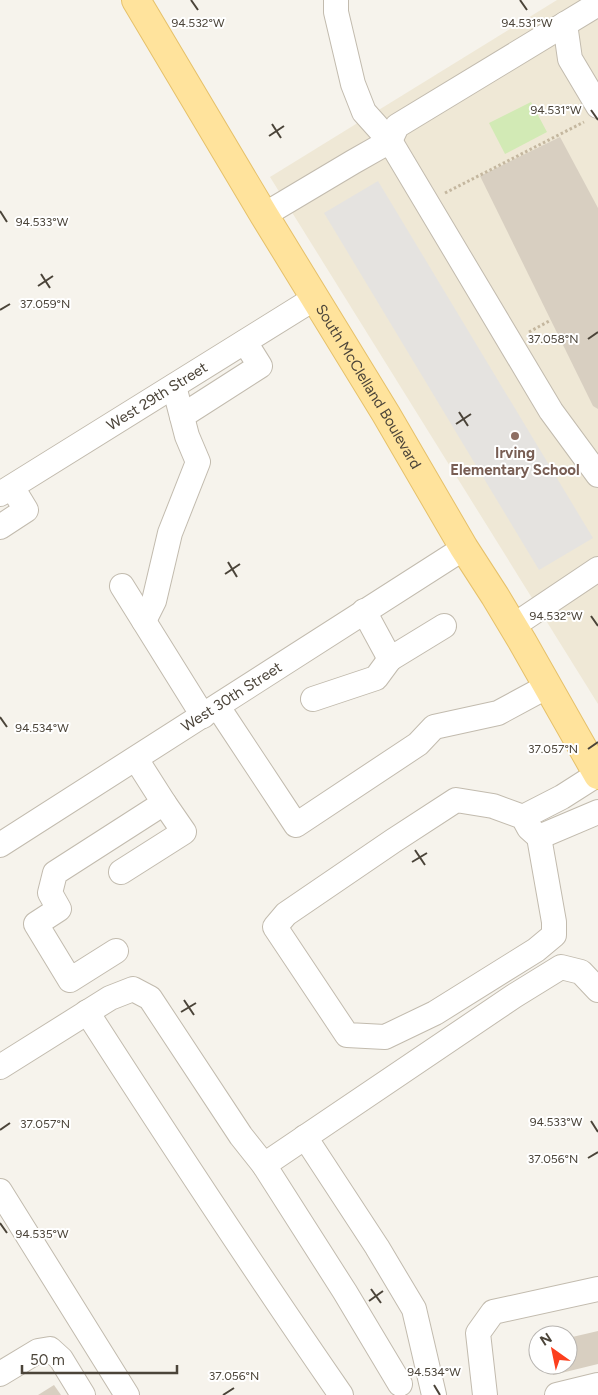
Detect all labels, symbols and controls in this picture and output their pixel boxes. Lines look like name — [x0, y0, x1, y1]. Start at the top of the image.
text: 94.532°W — [172, 16, 225, 30]
text: 94.531°W — [501, 16, 553, 30]
text: 94.531°W — [530, 103, 582, 117]
text: 94.533°W — [16, 215, 69, 229]
text: 37.059°N — [20, 297, 70, 311]
street label: South McClelland Boulevard — [312, 301, 425, 472]
text: 37.058°N — [527, 332, 579, 346]
street label: West 29th Street — [103, 358, 211, 434]
marker: Irving Elementary School — [509, 430, 521, 442]
place label: Irving Elementary School — [450, 444, 580, 479]
text: 94.532°W — [530, 609, 583, 623]
street label: West 30th Street — [178, 658, 286, 736]
text: 94.534°W — [15, 721, 69, 735]
text: 37.057°N — [528, 742, 578, 756]
text: 94.533°W — [530, 1115, 583, 1129]
text: 37.057°N — [20, 1117, 70, 1131]
text: 37.056°N — [528, 1152, 578, 1166]
text: 94.535°W — [15, 1227, 69, 1241]
north arrow — [528, 1325, 578, 1375]
text: N — [537, 1329, 555, 1350]
scale bar — [22, 1342, 178, 1374]
text: 50 m — [30, 1351, 65, 1369]
text: 94.534°W — [407, 1365, 461, 1379]
text: 37.056°N — [209, 1369, 259, 1383]

